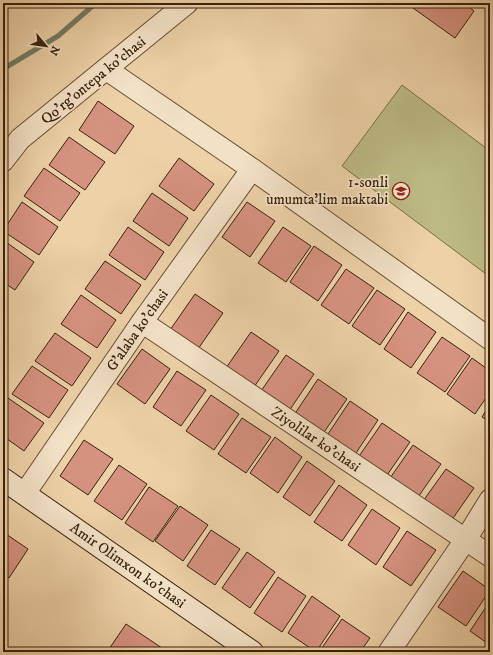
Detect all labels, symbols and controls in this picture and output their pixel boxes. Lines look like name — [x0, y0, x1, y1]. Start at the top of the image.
north arrow — [26, 26, 66, 66]
street label: Qo'rg'ontepa ko'chasi — [37, 32, 150, 129]
text: N — [46, 43, 62, 58]
place label: 1-sonli umumta'lim maktabi — [266, 173, 388, 209]
school or university icon: 1-sonli umumta'lim maktabi — [391, 181, 411, 201]
street label: G'alaba ko'chasi — [102, 286, 173, 375]
street label: Ziyolilar ko'chasi — [267, 403, 364, 476]
street label: Amir Olimxon ko'chasi — [66, 518, 189, 613]

